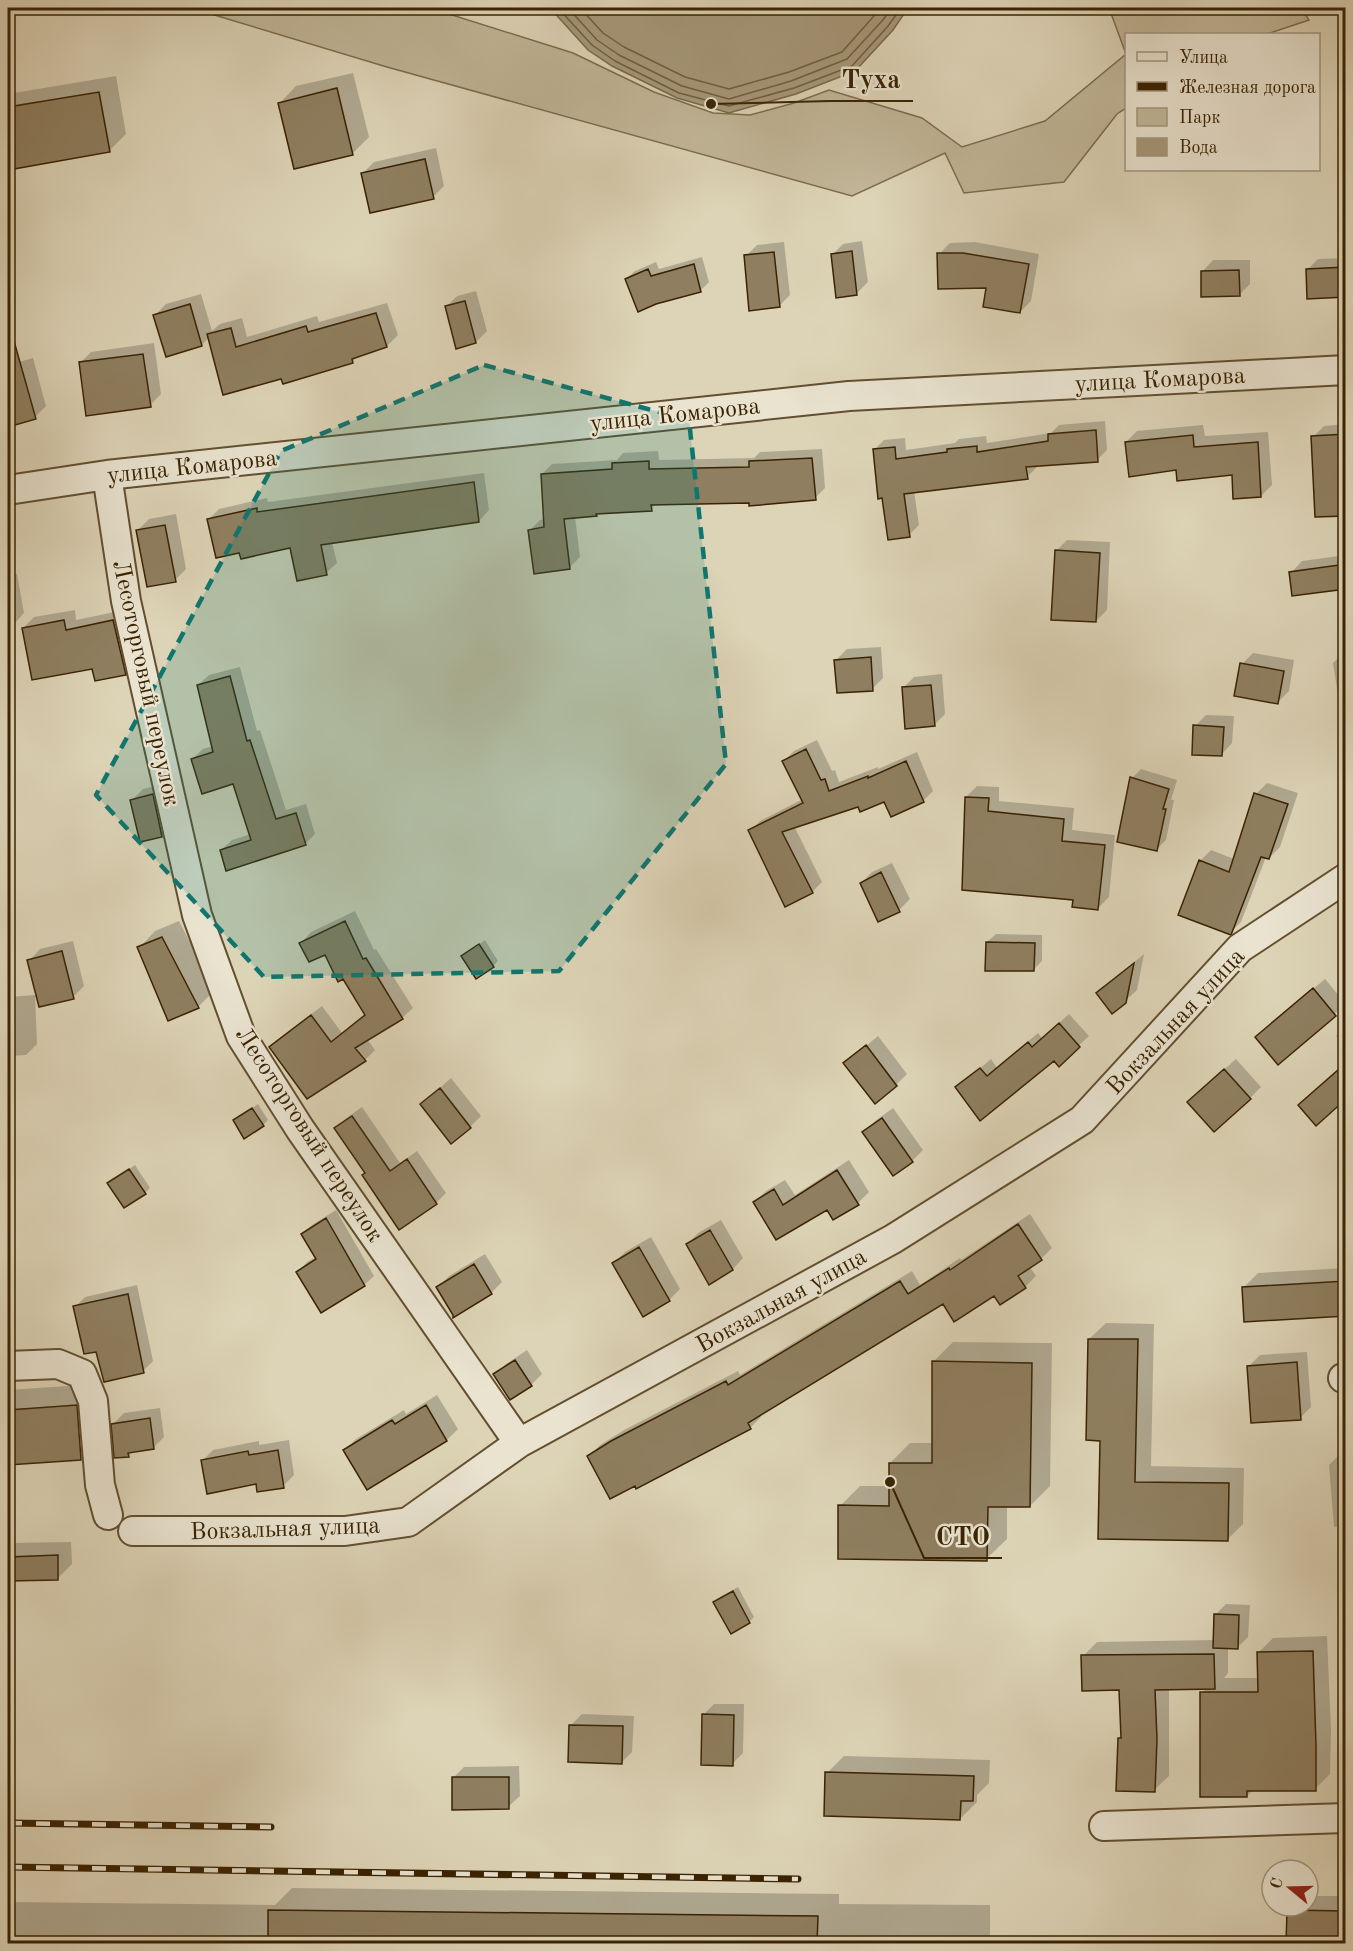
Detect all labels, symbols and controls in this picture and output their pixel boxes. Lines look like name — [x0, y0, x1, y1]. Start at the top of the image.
legend — [1125, 33, 1320, 171]
text: Улица — [1179, 49, 1228, 67]
callout: Туха — [830, 57, 913, 101]
text: Туха — [842, 68, 900, 94]
text: Железная дорога — [1179, 79, 1316, 97]
text: Парк — [1179, 109, 1220, 127]
text: Вода — [1179, 139, 1218, 157]
street label: улица Комарова — [1074, 365, 1246, 397]
street label: улица Комарова — [589, 395, 762, 437]
street label: улица Комарова — [106, 447, 279, 489]
street label: Лесоторговый переулок — [107, 558, 183, 809]
street label: Вокзальная улица — [1103, 944, 1250, 1100]
street label: Лесоторговый переулок — [230, 1023, 387, 1247]
street label: Вокзальная улица — [693, 1245, 871, 1358]
callout: СТО — [924, 1514, 1002, 1558]
street label: Вокзальная улица — [189, 1515, 381, 1545]
text: СТО — [936, 1525, 990, 1551]
north arrow — [1260, 1858, 1320, 1918]
text: С — [1268, 1876, 1287, 1891]

